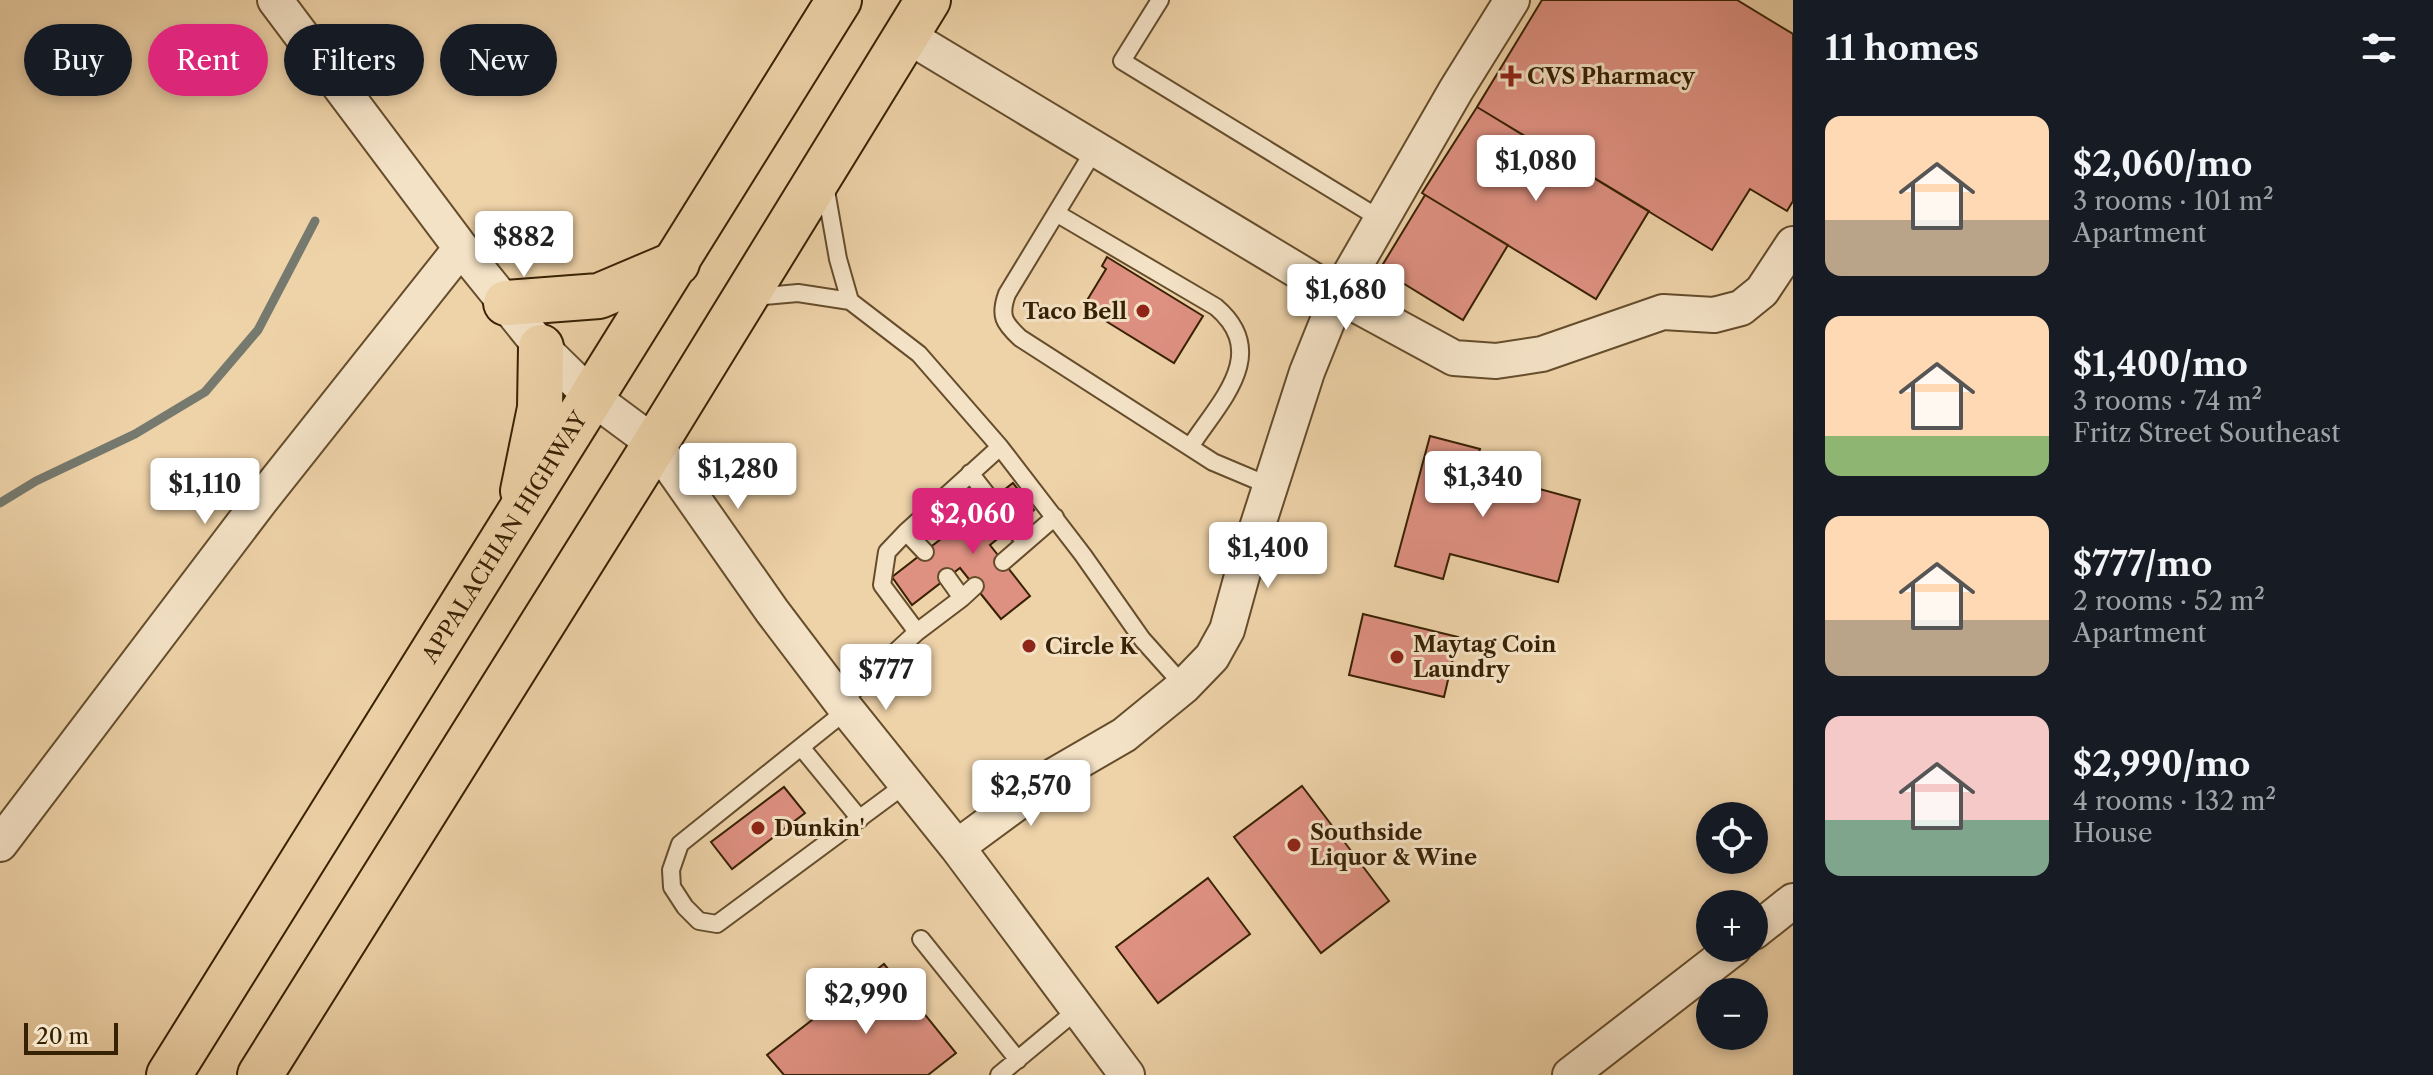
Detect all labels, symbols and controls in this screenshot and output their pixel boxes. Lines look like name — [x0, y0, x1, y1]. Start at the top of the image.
chip: Buy — [24, 24, 132, 96]
chip: Rent — [148, 24, 268, 96]
chip: Filters — [284, 24, 424, 96]
chip: New — [440, 24, 557, 96]
icon: filters — [2357, 26, 2401, 70]
text: 11 homes — [1825, 27, 1979, 69]
place label: CVS Pharmacy — [1527, 63, 1695, 90]
marker: CVS Pharmacy — [1502, 67, 1520, 85]
pin: $1,080 — [1471, 135, 1601, 203]
text: $2,060/mo — [2073, 143, 2252, 185]
text: $1,080 — [1495, 145, 1577, 177]
icon: home — [1889, 148, 1985, 244]
text: 3 rooms · 101 m² — [2073, 185, 2274, 217]
pin: $882 — [477, 211, 571, 279]
text: Apartment — [2073, 217, 2206, 249]
text: $882 — [493, 221, 555, 253]
pin: $1,680 — [1281, 264, 1411, 332]
text: $1,680 — [1305, 274, 1387, 306]
place label: Taco Bell — [1022, 298, 1127, 325]
marker: Taco Bell — [1134, 302, 1152, 320]
text: $1,400/mo — [2073, 343, 2248, 385]
icon: home — [1889, 348, 1985, 444]
text: 3 rooms · 74 m² — [2073, 385, 2262, 417]
street label: APPALACHIAN HIGHWAY — [415, 406, 593, 668]
text: Fritz Street Southeast — [2073, 417, 2340, 449]
pin: $1,280 — [673, 443, 803, 511]
pin: $1,340 — [1418, 451, 1548, 519]
text: $1,280 — [697, 453, 779, 485]
pin: $1,110 — [140, 458, 270, 526]
text: $1,340 — [1443, 461, 1523, 493]
text: $1,110 — [168, 468, 242, 500]
pin: $2,060 — [908, 488, 1038, 556]
text: $2,060 — [930, 498, 1016, 530]
pin: $1,400 — [1203, 522, 1333, 590]
text: $1,400 — [1227, 532, 1309, 564]
text: $777/mo — [2073, 543, 2212, 585]
icon: home — [1889, 548, 1985, 644]
text: 2 rooms · 52 m² — [2073, 585, 2265, 617]
text: Apartment — [2073, 617, 2206, 649]
place label: Maytag Coin Laundry — [1413, 631, 1556, 683]
place label: Circle K — [1045, 633, 1139, 660]
marker: Circle K — [1020, 637, 1038, 655]
pin: $777 — [839, 644, 933, 712]
marker: Maytag Coin Laundry — [1388, 648, 1406, 666]
text: $777 — [858, 654, 914, 686]
text: $2,990/mo — [2073, 743, 2250, 785]
icon: home — [1889, 748, 1985, 844]
pin: $2,570 — [966, 760, 1096, 828]
text: $2,570 — [990, 770, 1072, 802]
text: 4 rooms · 132 m² — [2073, 785, 2276, 817]
map controls — [1696, 802, 1768, 1050]
button: locate — [1696, 802, 1768, 874]
place label: Dunkin' — [774, 815, 865, 842]
text: House — [2073, 817, 2153, 849]
marker: Dunkin' — [749, 819, 767, 837]
place label: Southside Liquor & Wine — [1310, 819, 1477, 871]
marker: Southside Liquor & Wine — [1285, 836, 1303, 854]
button: + — [1696, 890, 1768, 962]
pin: $2,990 — [801, 968, 931, 1036]
text: $2,990 — [824, 978, 908, 1010]
button: − — [1696, 978, 1768, 1050]
scale bar — [24, 1019, 118, 1055]
text: 20 m — [36, 1023, 89, 1050]

